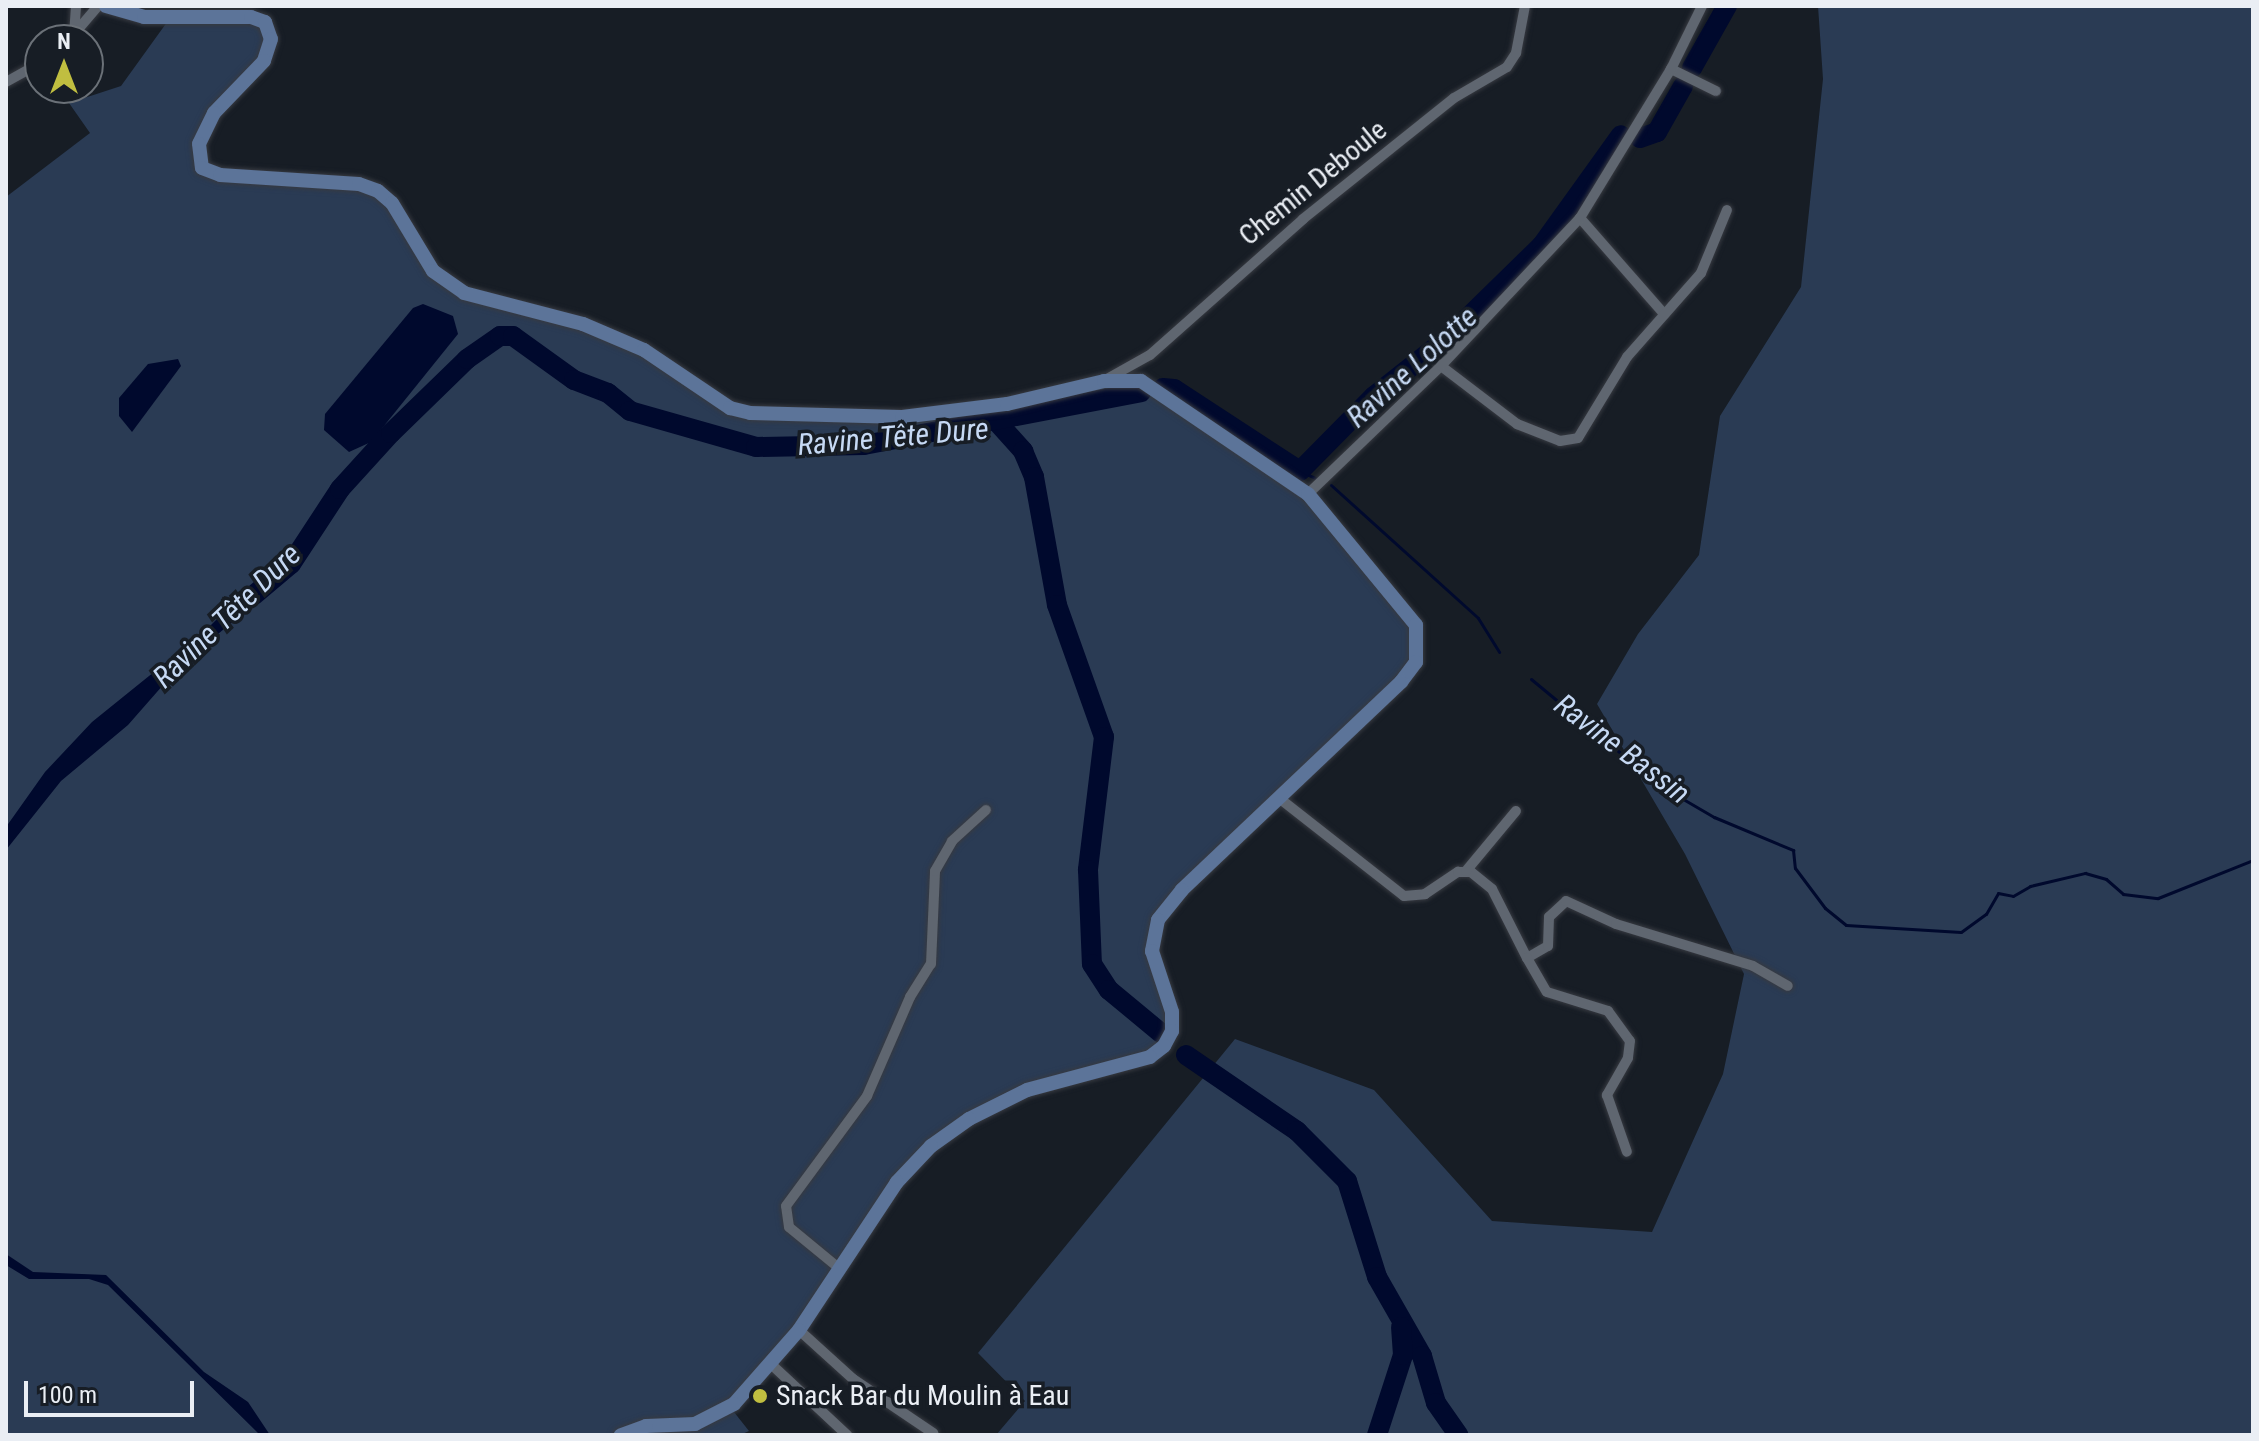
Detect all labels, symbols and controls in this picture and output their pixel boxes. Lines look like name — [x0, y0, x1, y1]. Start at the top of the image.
north arrow — [24, 24, 104, 104]
text: N — [57, 29, 71, 54]
street label: Chemin Deboule — [1232, 113, 1394, 253]
water label: Ravine Lolotte — [1339, 299, 1485, 435]
water label: Ravine Tête Dure — [796, 411, 990, 463]
water label: Ravine Tête Dure — [145, 536, 309, 696]
water label: Ravine Bassin — [1547, 686, 1697, 812]
scale bar — [28, 1365, 198, 1415]
place label: Snack Bar du Moulin à Eau — [776, 1379, 1069, 1413]
text: 100 m — [38, 1381, 97, 1409]
marker: Snack Bar du Moulin à Eau — [751, 1387, 769, 1405]

